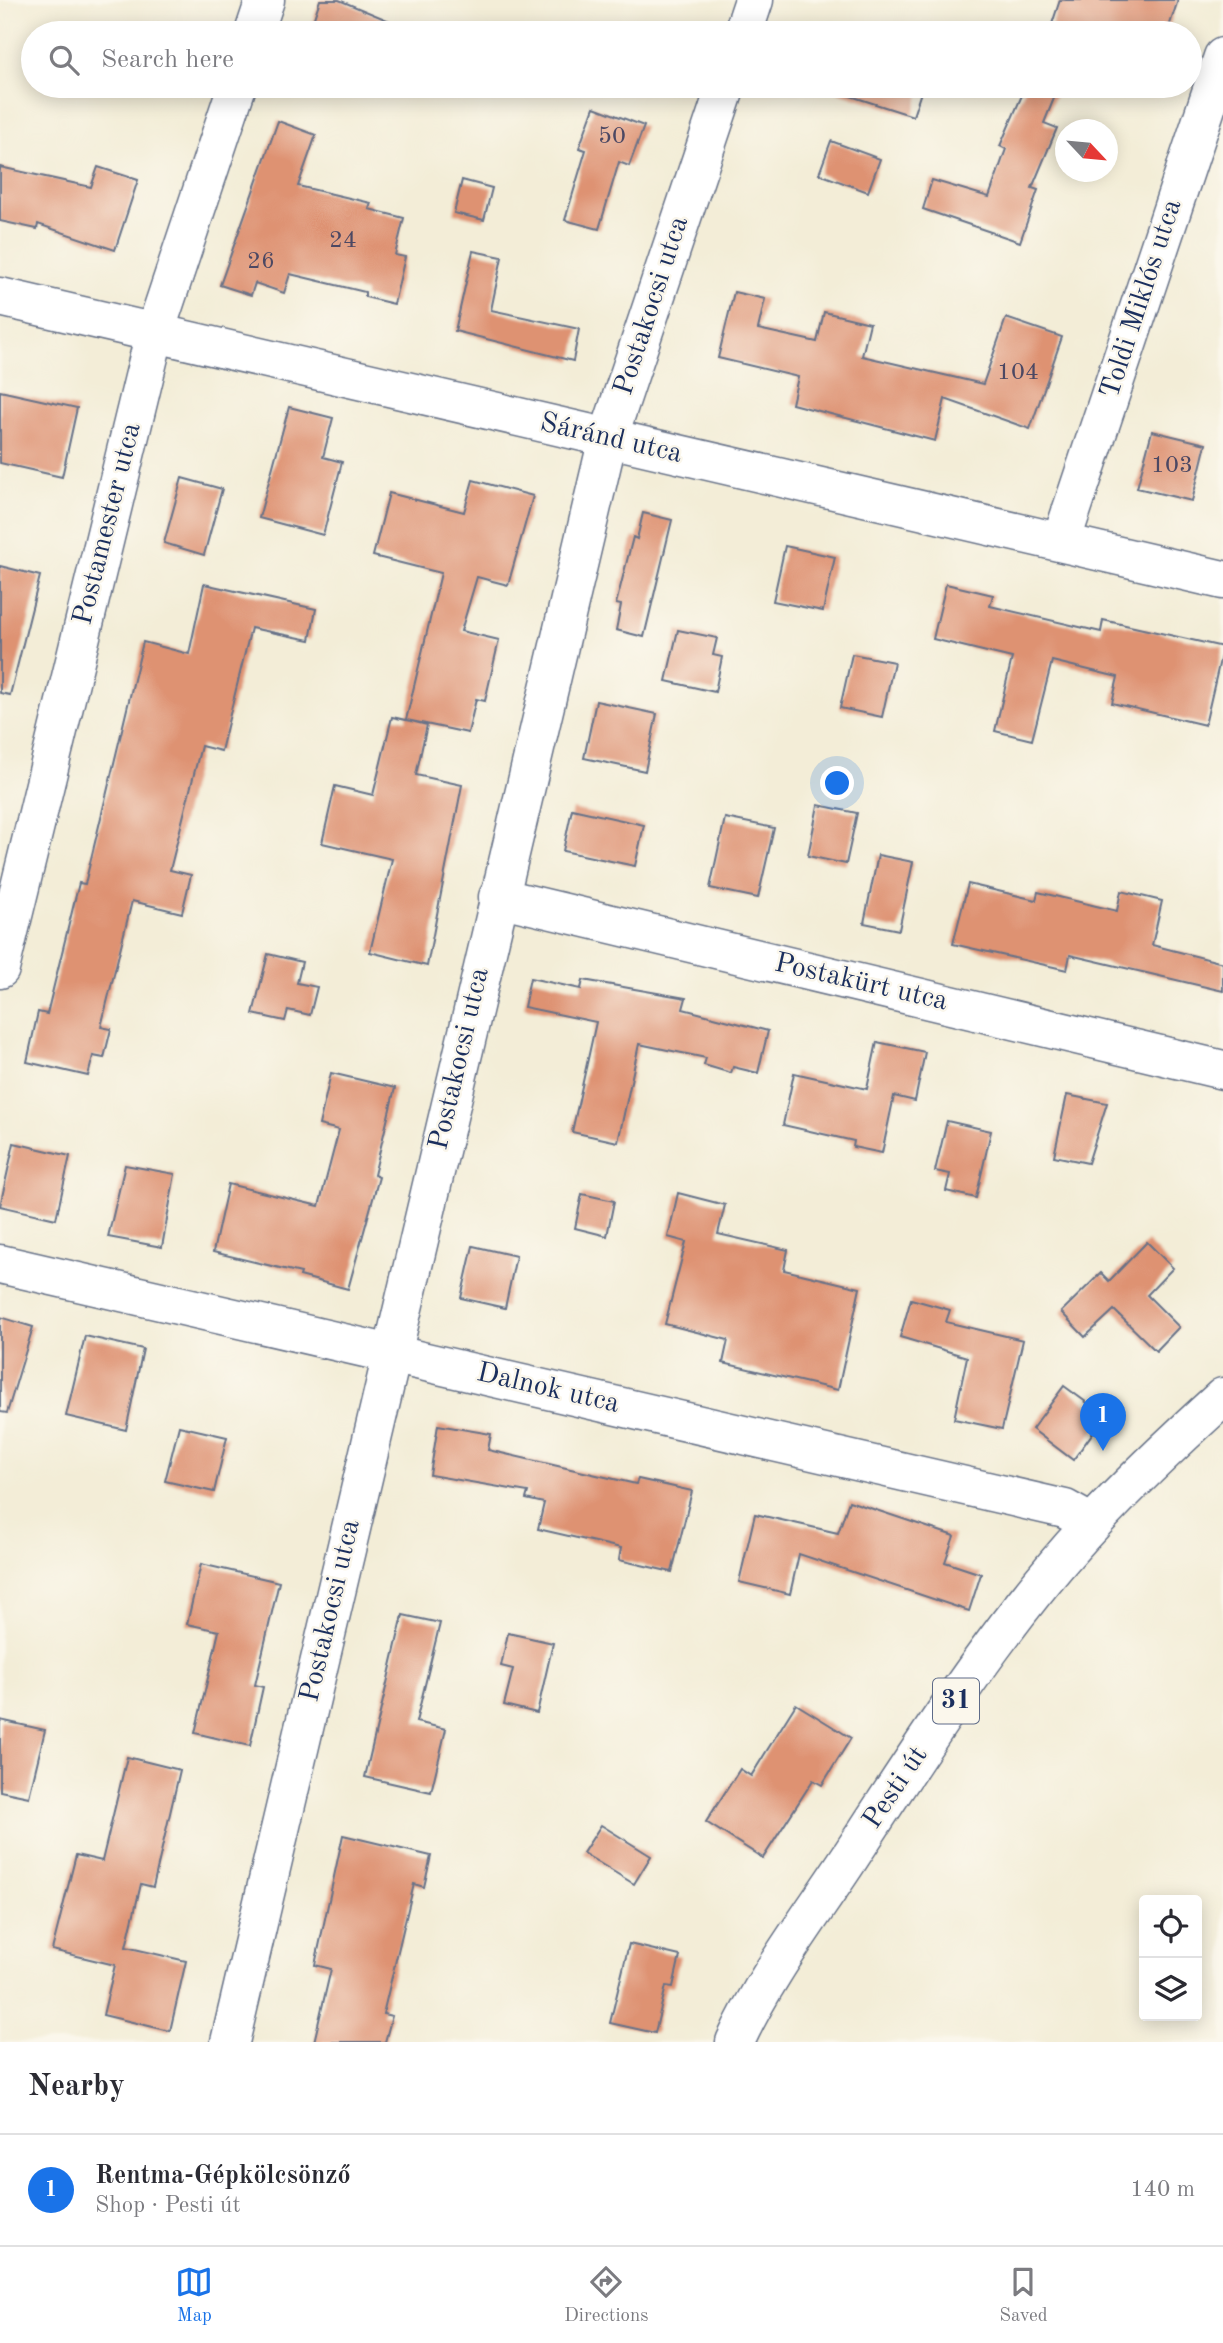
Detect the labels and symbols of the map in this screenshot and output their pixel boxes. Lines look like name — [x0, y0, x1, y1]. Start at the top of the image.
north arrow — [1055, 119, 1118, 182]
house number: 50 — [598, 125, 626, 149]
street label: Toldi Miklós utca — [1097, 196, 1187, 402]
street label: Postakocsi utca — [610, 213, 694, 399]
house number: 24 — [329, 229, 357, 253]
house number: 26 — [247, 250, 275, 274]
house number: 104 — [997, 361, 1039, 385]
street label: Sáránd utca — [537, 409, 685, 469]
street label: Postamester utca — [69, 420, 147, 628]
house number: 103 — [1151, 454, 1193, 478]
your location — [820, 766, 854, 800]
street label: Postakürt utca — [772, 949, 950, 1017]
street label: Postakocsi utca — [425, 965, 495, 1153]
street label: Dalnok utca — [474, 1359, 622, 1419]
pin: 1 — [1080, 1393, 1126, 1451]
street label: Postakocsi utca — [296, 1517, 366, 1705]
road number: 31 — [933, 1678, 979, 1724]
street label: Pesti út — [859, 1742, 933, 1834]

